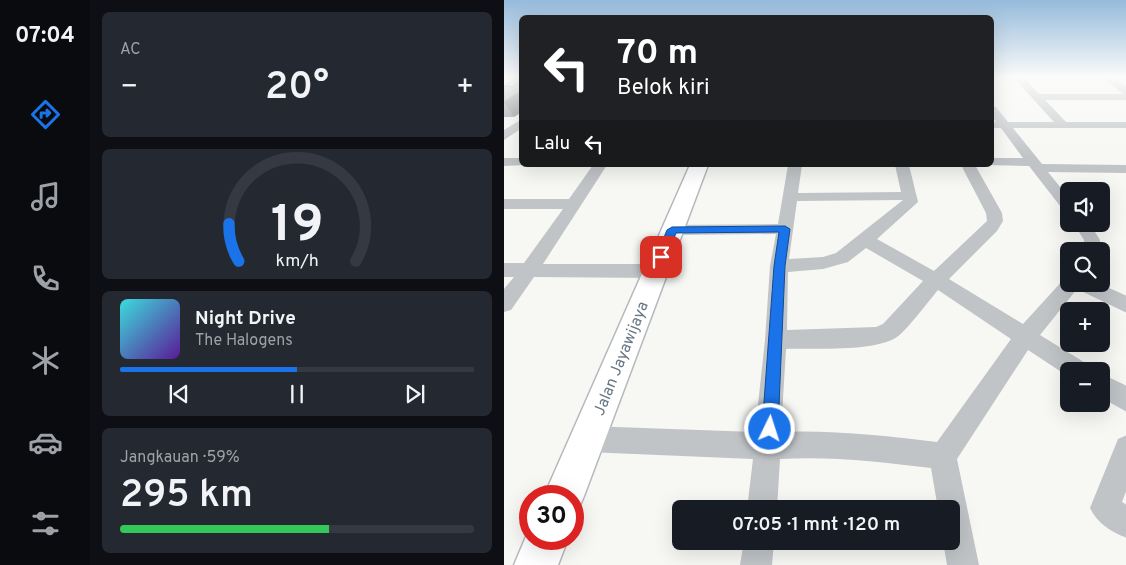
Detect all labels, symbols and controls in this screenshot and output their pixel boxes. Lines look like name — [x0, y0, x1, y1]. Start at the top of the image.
text: 07:04 — [15, 23, 75, 50]
text: 70 m — [617, 32, 698, 76]
icon: left — [534, 35, 599, 100]
text: AC — [120, 40, 141, 60]
text: 20° — [265, 64, 329, 113]
text: − — [120, 70, 138, 106]
text: + — [456, 70, 474, 106]
text: Belok kiri — [617, 75, 710, 102]
icon: directions — [28, 97, 63, 132]
icon: left — [580, 130, 608, 158]
text: Lalu — [534, 132, 570, 156]
icon: music — [28, 179, 63, 214]
map controls — [1060, 182, 1110, 412]
button: sound — [1060, 182, 1110, 232]
text: 19 — [271, 194, 323, 260]
pin — [640, 236, 682, 278]
button: search — [1060, 242, 1110, 292]
icon: arrive — [647, 243, 675, 271]
text: km/h — [275, 250, 319, 273]
icon: phone — [28, 261, 63, 296]
street label: Jalan Jayawijaya — [590, 299, 654, 419]
button: + — [1060, 302, 1110, 352]
text: Night Drive — [195, 307, 296, 331]
text: The Halogens — [195, 331, 293, 351]
icon: climate — [28, 343, 63, 378]
button: − — [1060, 362, 1110, 412]
icon: previous — [165, 380, 193, 408]
icon: pause — [283, 380, 311, 408]
icon: next — [401, 380, 429, 408]
position arrow — [743, 402, 795, 454]
icon: car — [28, 425, 63, 460]
text: Jangkauan · 59% — [120, 448, 240, 468]
text: 295 km — [120, 472, 253, 521]
speed limit sign: 30 — [519, 485, 584, 550]
icon: filters — [28, 506, 63, 541]
text: 07:05 · 1 mnt · 120 m — [732, 513, 900, 537]

